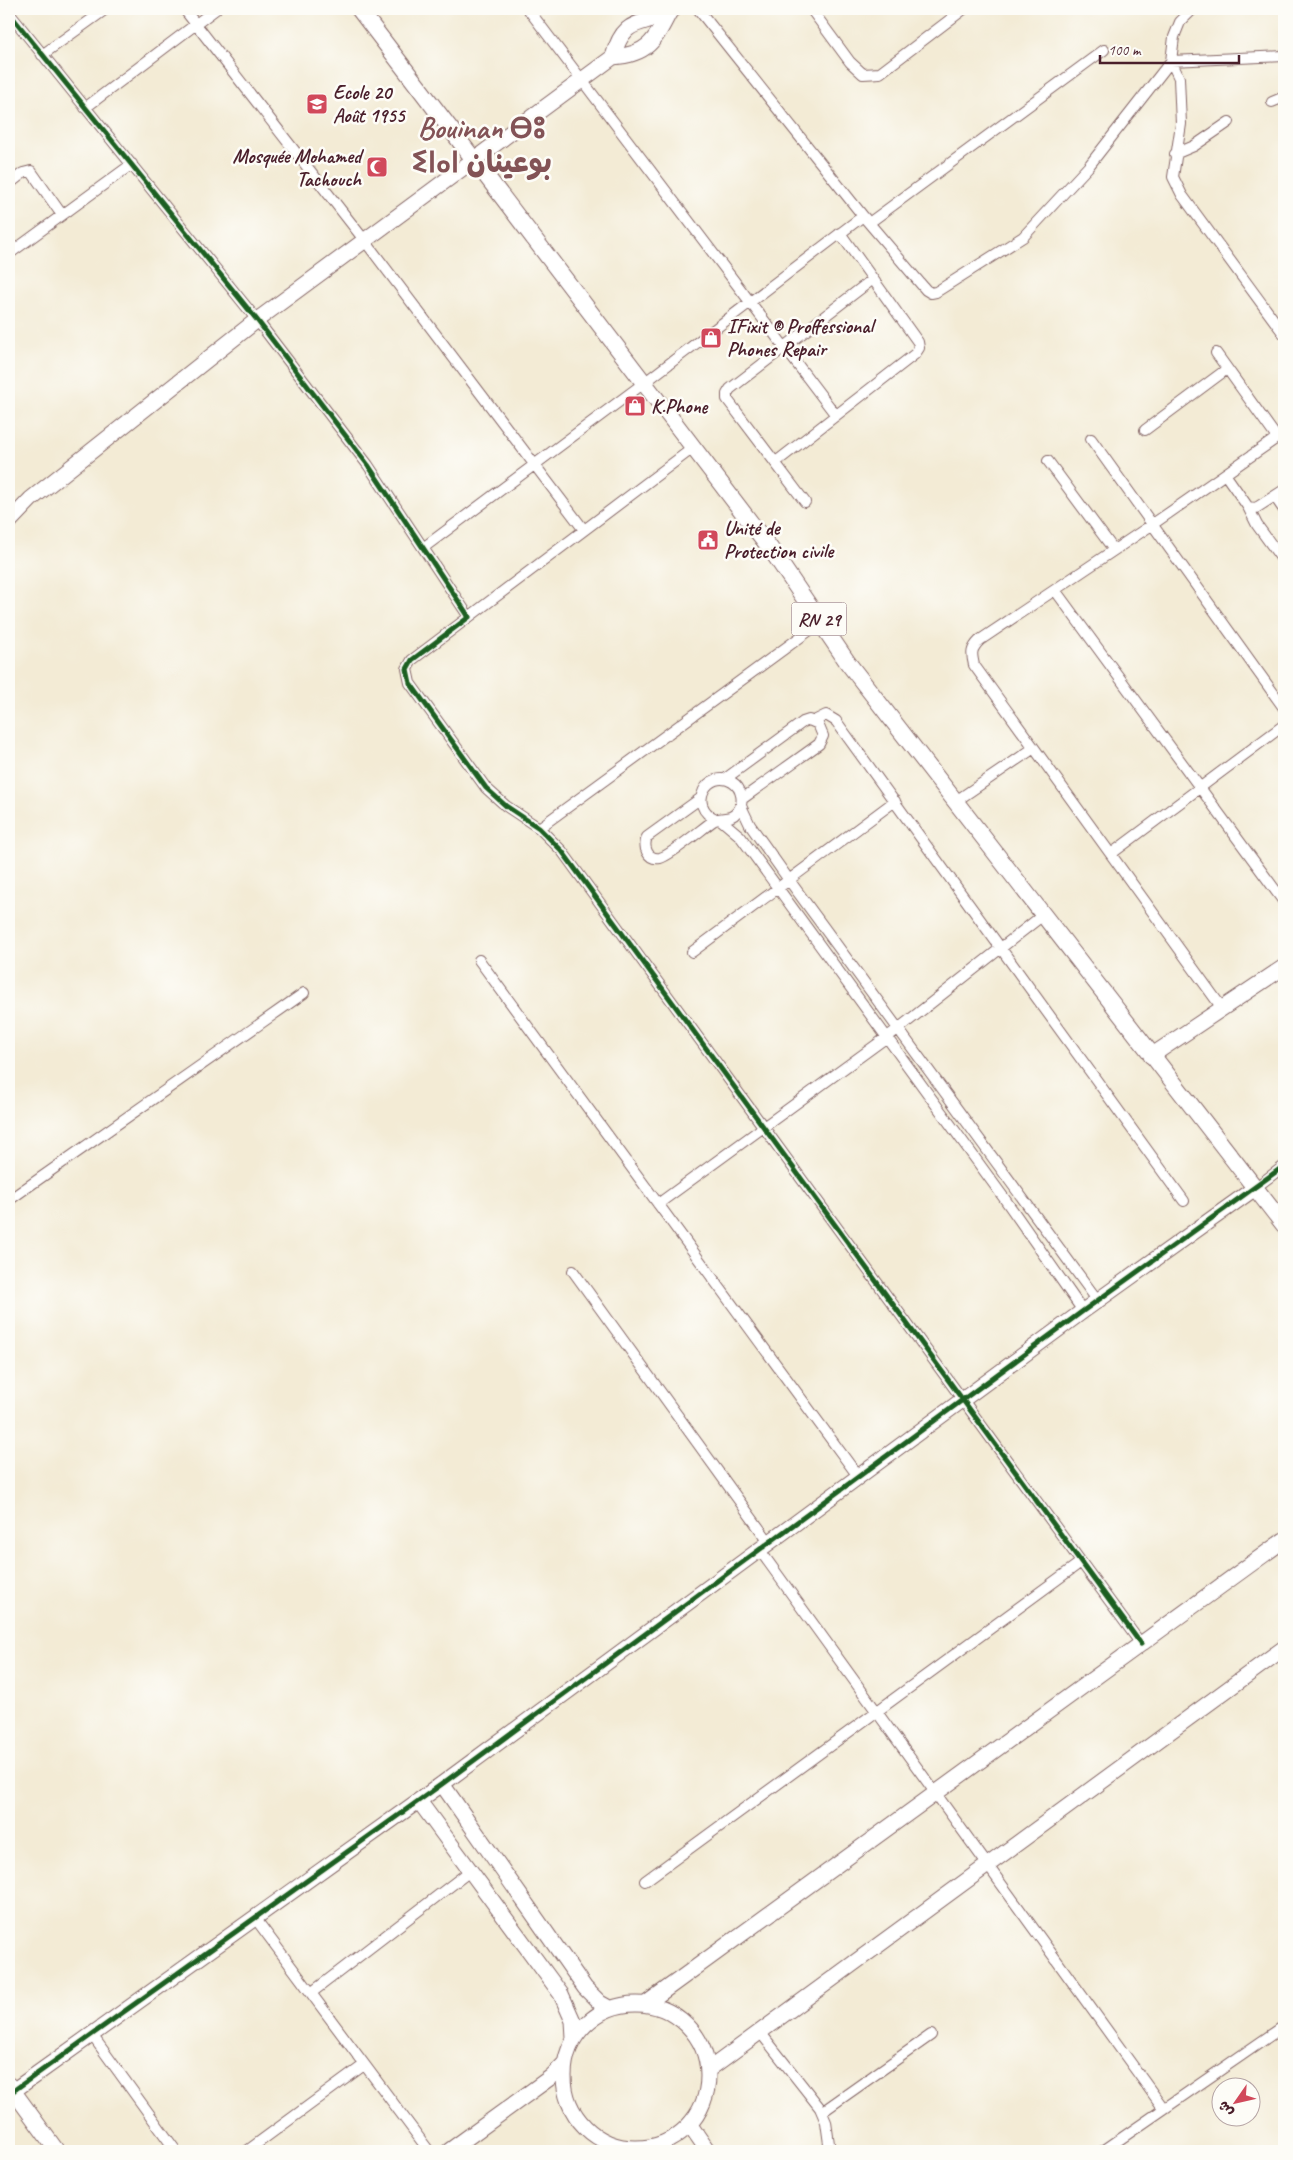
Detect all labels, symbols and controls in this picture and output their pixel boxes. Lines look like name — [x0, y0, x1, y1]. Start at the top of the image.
scale bar — [1100, 32, 1239, 64]
text: 100 m — [1108, 41, 1142, 60]
place label: Ecole 20 Août 1955 — [333, 80, 407, 128]
school or university icon: Ecole 20 Août 1955 — [305, 92, 329, 116]
district label: Bouinan ⴱⵓ ⵉⵏⴰⵏ بوعينان — [412, 109, 552, 181]
place label: Mosquée Mohamed Tachouch — [233, 144, 365, 192]
mosque icon: Mosquée Mohamed Tachouch — [365, 155, 389, 179]
place label: IFixit ® Proffessional Phones Repair — [727, 314, 876, 362]
shop icon: IFixit ® Proffessional Phones Repair — [699, 326, 723, 350]
shop icon: K.Phone — [623, 394, 647, 418]
place label: K.Phone — [651, 394, 709, 419]
place label: Unité de Protection civile — [724, 516, 835, 564]
public building icon: Unité de Protection civile — [696, 528, 720, 552]
road number: RN 29 — [792, 602, 846, 636]
north arrow — [1210, 2078, 1260, 2128]
text: ش — [1214, 2098, 1237, 2120]

